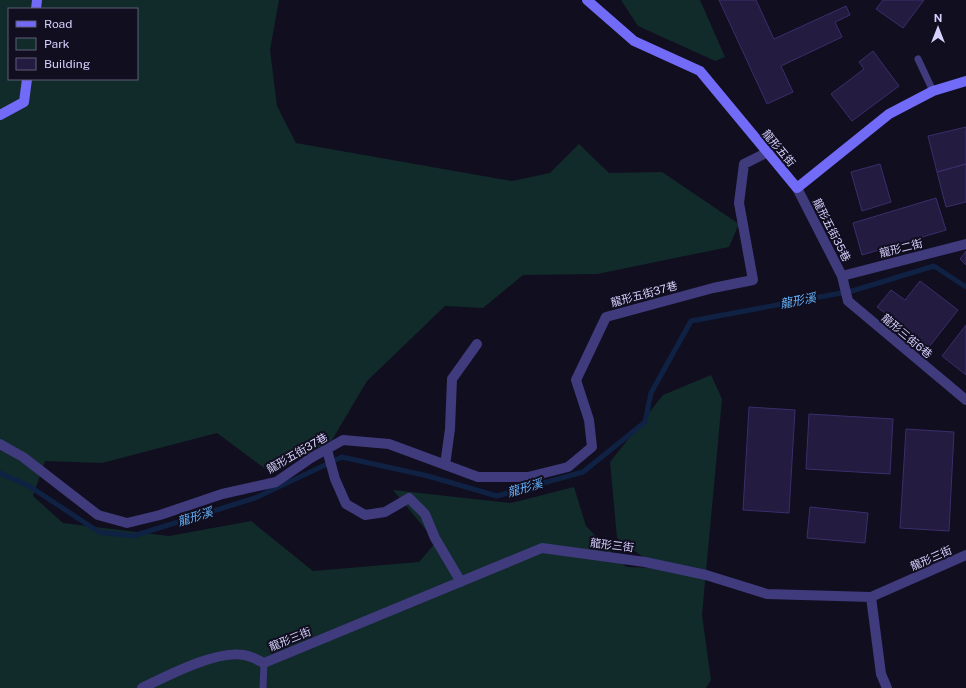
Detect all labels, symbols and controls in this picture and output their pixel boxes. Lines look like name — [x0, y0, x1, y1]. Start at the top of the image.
legend — [8, 8, 138, 80]
north arrow — [918, 8, 958, 48]
text: N — [934, 12, 942, 24]
text: Road — [44, 17, 72, 31]
text: Park — [44, 37, 70, 51]
text: Building — [44, 57, 90, 71]
street label: 龍形五街 — [760, 127, 798, 169]
street label: 龍形五街35巷 — [811, 197, 853, 263]
street label: 龍形二街 — [878, 237, 924, 259]
street label: 龍形五街37巷 — [609, 279, 679, 309]
water label: 龍形溪 — [779, 290, 819, 311]
street label: 龍形三街6巷 — [879, 312, 935, 360]
street label: 龍形五街37巷 — [264, 431, 330, 475]
water label: 龍形溪 — [506, 476, 546, 500]
water label: 龍形溪 — [176, 504, 216, 529]
street label: 龍形三街 — [589, 536, 635, 554]
street label: 龍形三街 — [908, 544, 954, 572]
street label: 龍形三街 — [267, 625, 313, 653]

